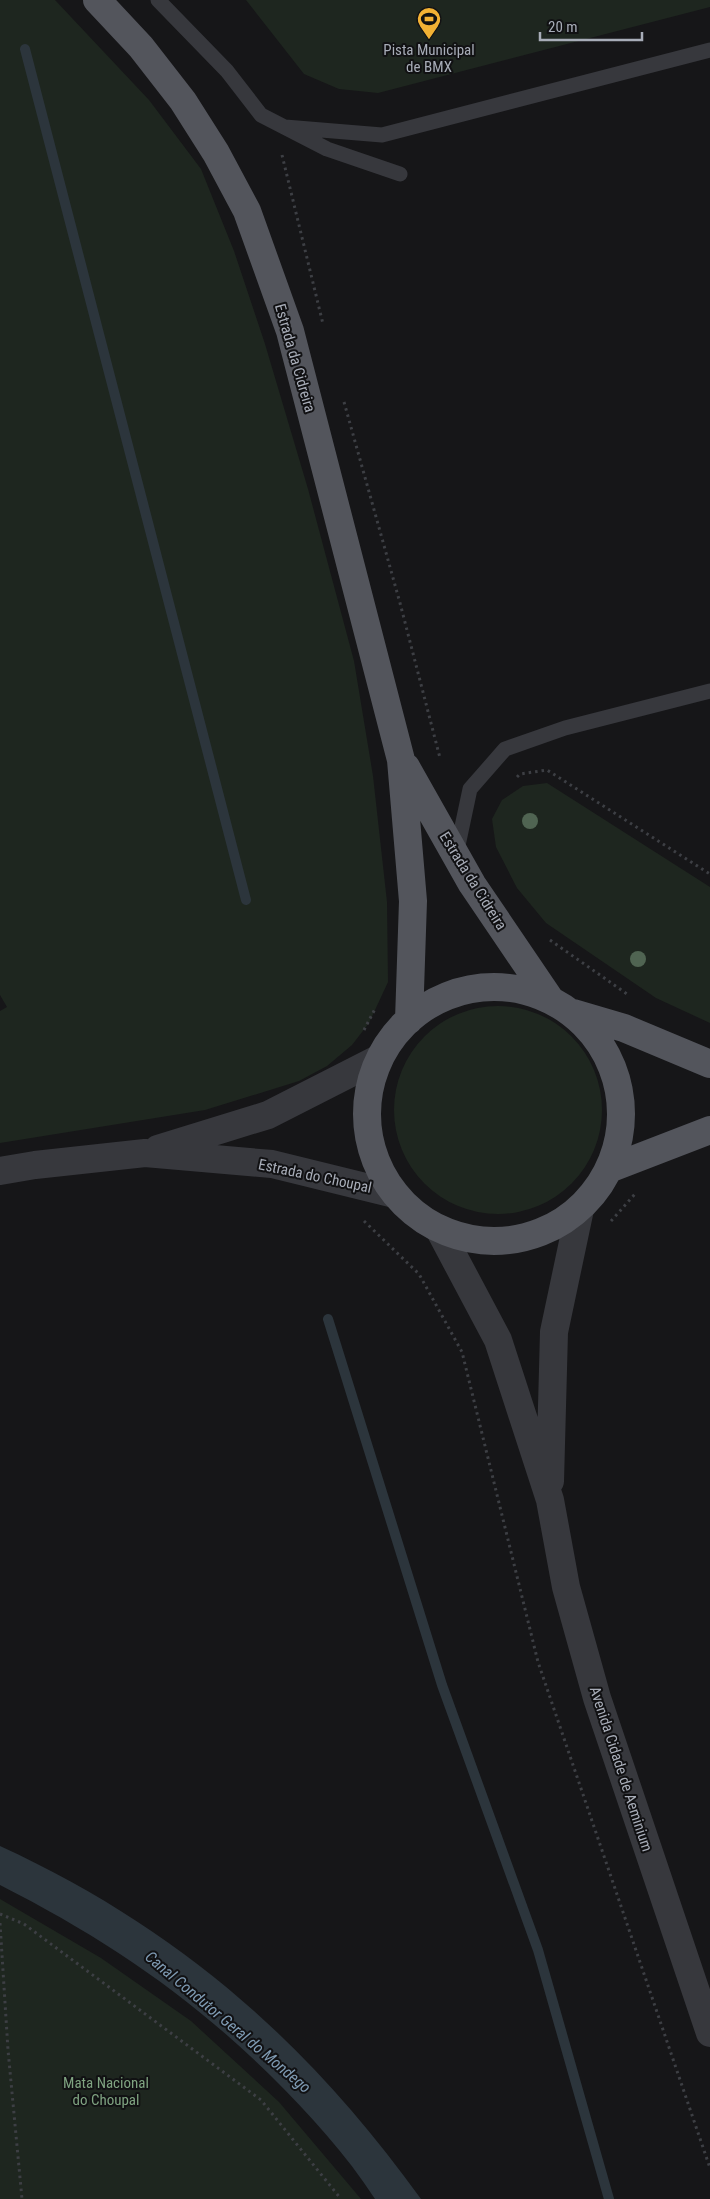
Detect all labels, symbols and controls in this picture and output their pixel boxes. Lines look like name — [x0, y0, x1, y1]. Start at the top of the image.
sports icon: Pista Municipal de BMX — [416, 6, 442, 40]
scale bar — [540, 10, 642, 42]
text: 20 m — [548, 18, 578, 36]
place label: Pista Municipal de BMX — [383, 41, 475, 76]
street label: Estrada da Cidreira — [271, 302, 319, 414]
street label: Estrada da Cidreira — [436, 829, 510, 933]
street label: Estrada do Choupal — [257, 1155, 373, 1197]
street label: Avenida Cidade de Aeminium — [586, 1684, 656, 1854]
water label: Canal Condutor Geral do Mondego — [141, 1947, 315, 2097]
park label: Mata Nacional do Choupal — [63, 2074, 149, 2109]

